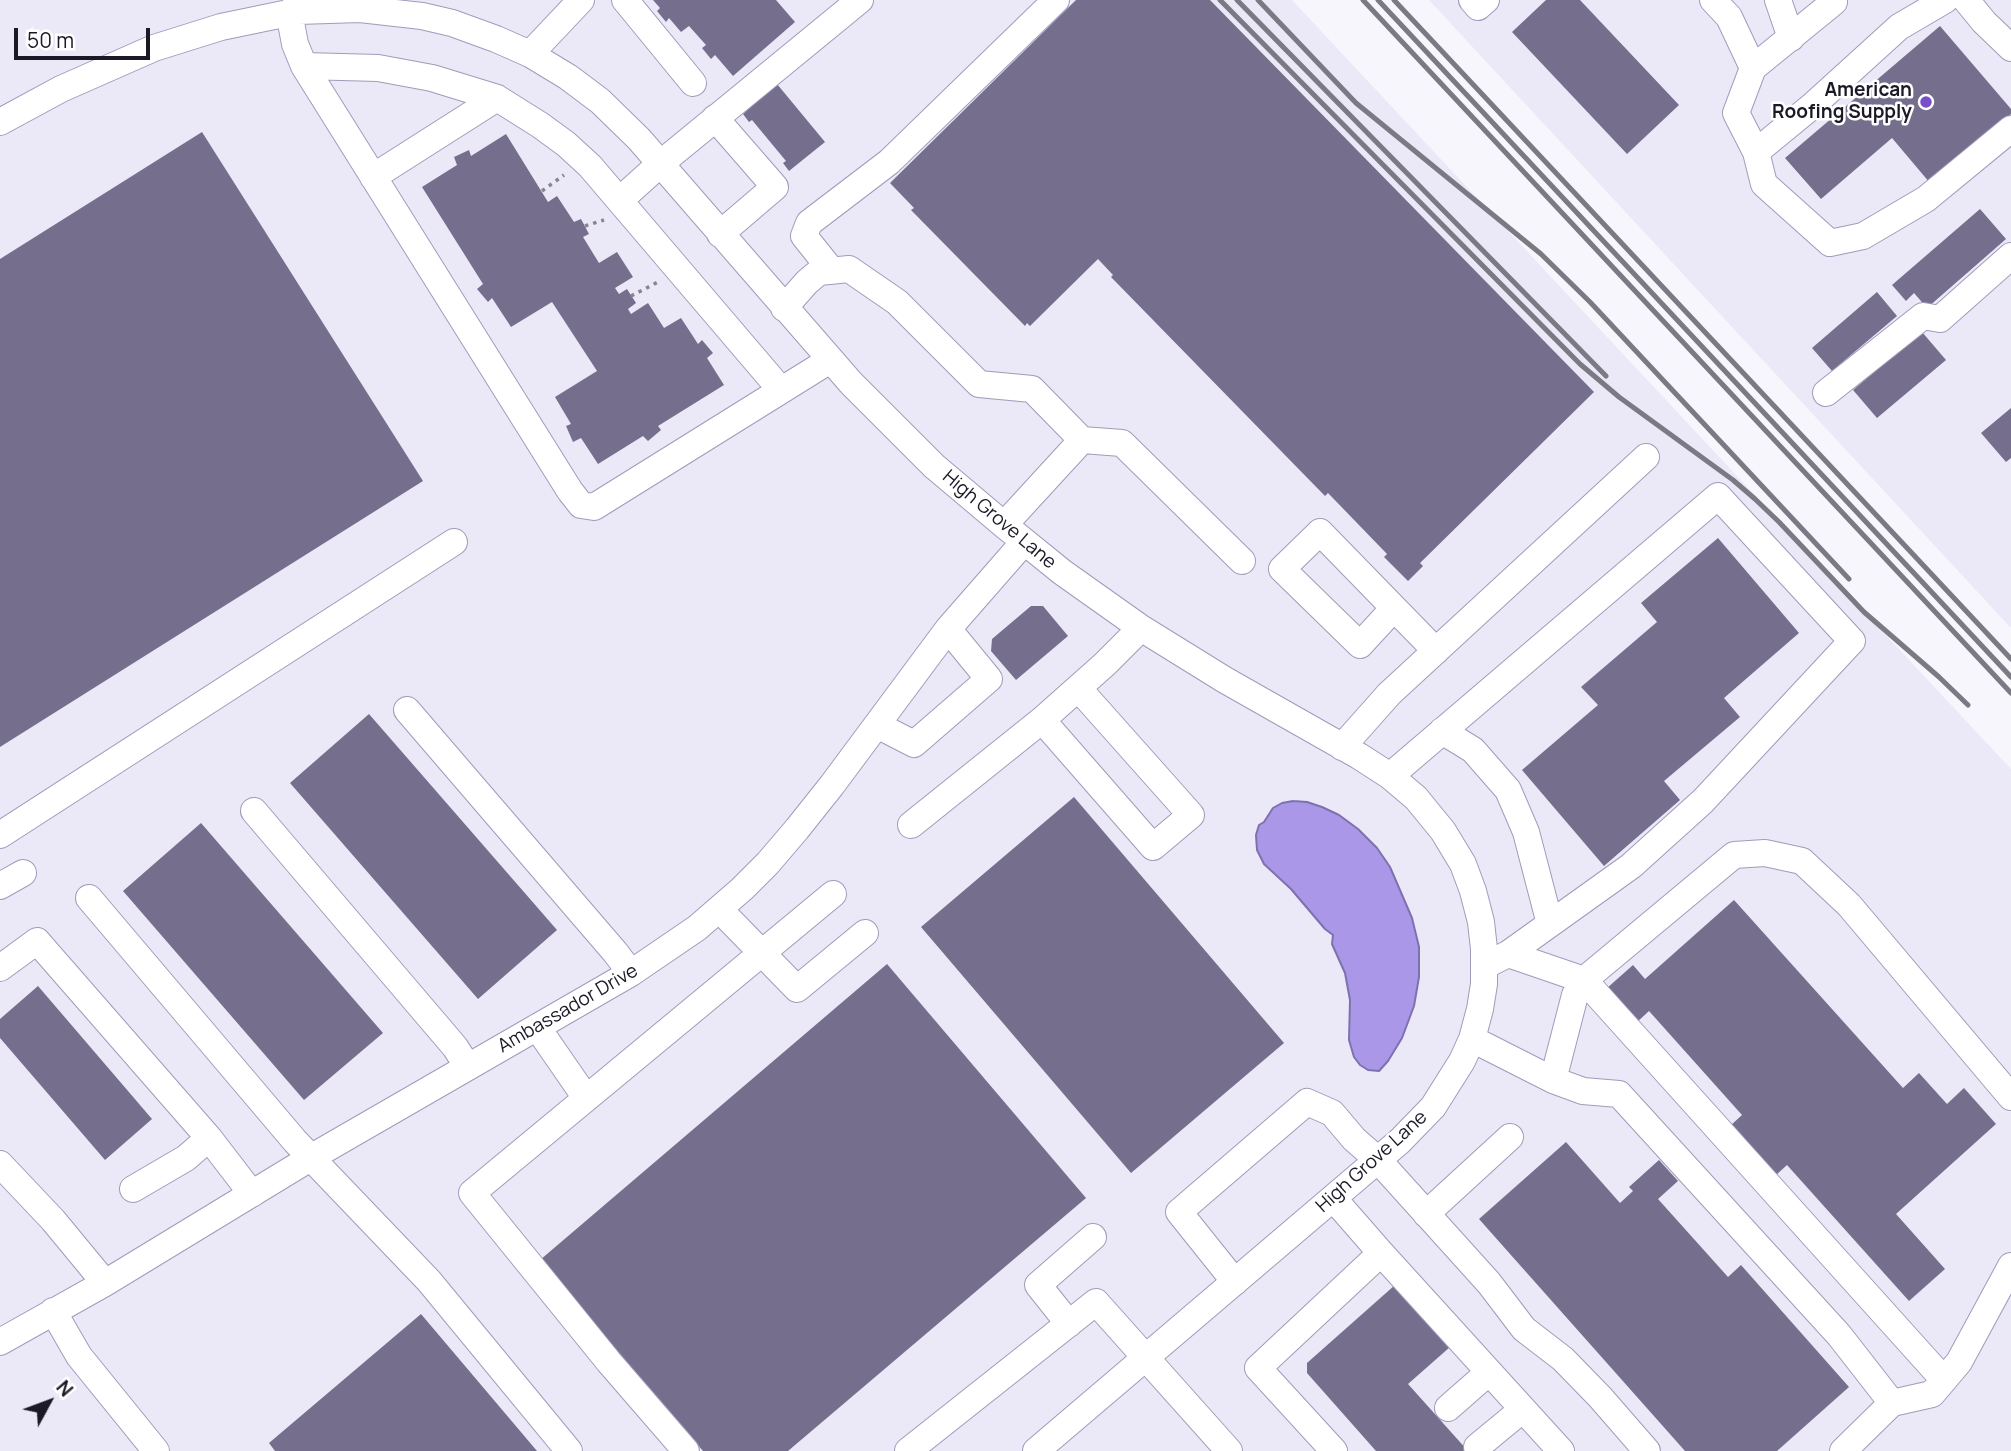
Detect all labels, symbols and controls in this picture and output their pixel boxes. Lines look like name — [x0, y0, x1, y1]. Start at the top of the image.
scale bar — [18, 14, 154, 58]
text: 50 m — [27, 26, 74, 54]
place label: American Roofing Supply — [1772, 80, 1912, 124]
marker: American Roofing Supply — [1918, 94, 1934, 110]
street label: High Grove Lane — [937, 466, 1061, 574]
street label: Ambassador Drive — [494, 960, 642, 1058]
street label: High Grove Lane — [1312, 1106, 1432, 1218]
north arrow — [14, 1367, 84, 1437]
text: N — [51, 1375, 79, 1402]

